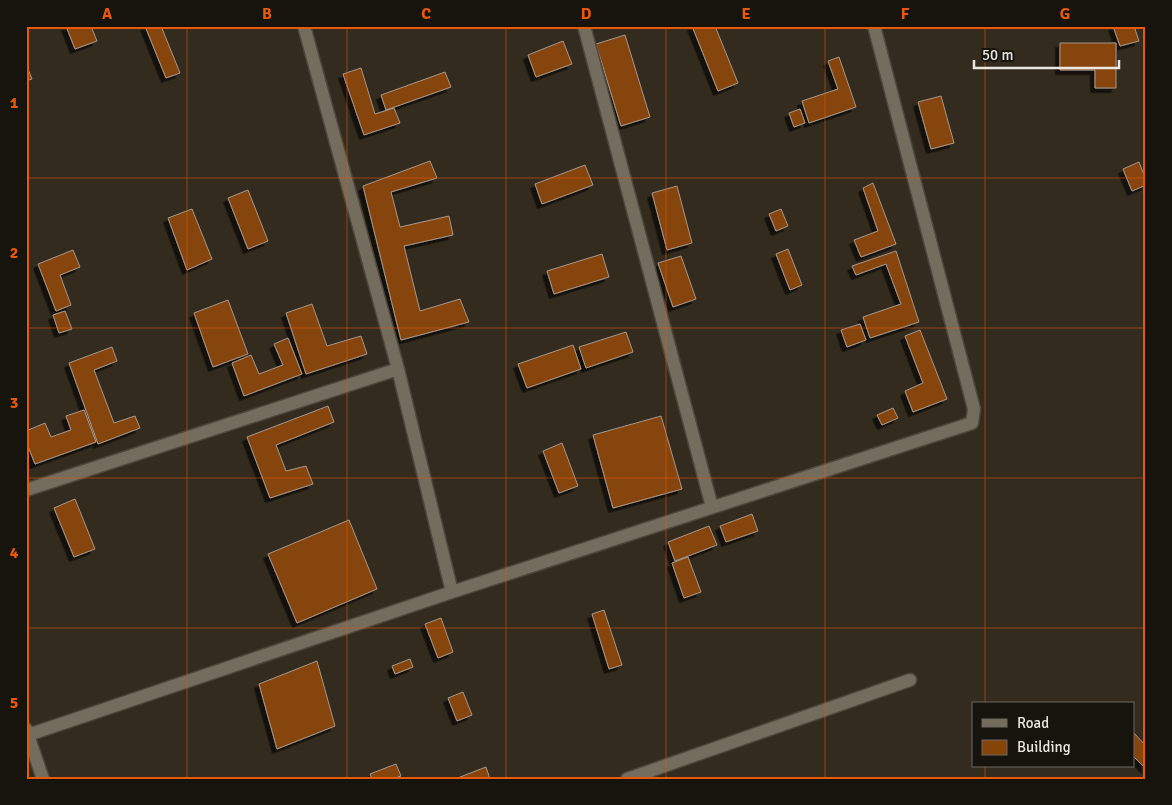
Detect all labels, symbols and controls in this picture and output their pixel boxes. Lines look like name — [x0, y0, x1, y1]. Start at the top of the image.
text: A — [102, 4, 113, 24]
text: B — [262, 4, 272, 24]
text: C — [421, 4, 431, 24]
text: D — [581, 4, 592, 24]
text: E — [741, 4, 751, 24]
text: F — [901, 4, 910, 24]
text: G — [1060, 4, 1070, 24]
scale bar — [974, 38, 1120, 70]
text: 50 m — [982, 46, 1013, 64]
text: 1 — [10, 93, 19, 113]
text: 2 — [10, 243, 18, 263]
text: 3 — [10, 393, 18, 413]
text: 4 — [10, 543, 19, 563]
text: 5 — [10, 693, 18, 713]
legend — [972, 702, 1134, 768]
text: Road — [1017, 714, 1049, 732]
text: Building — [1017, 738, 1071, 756]

